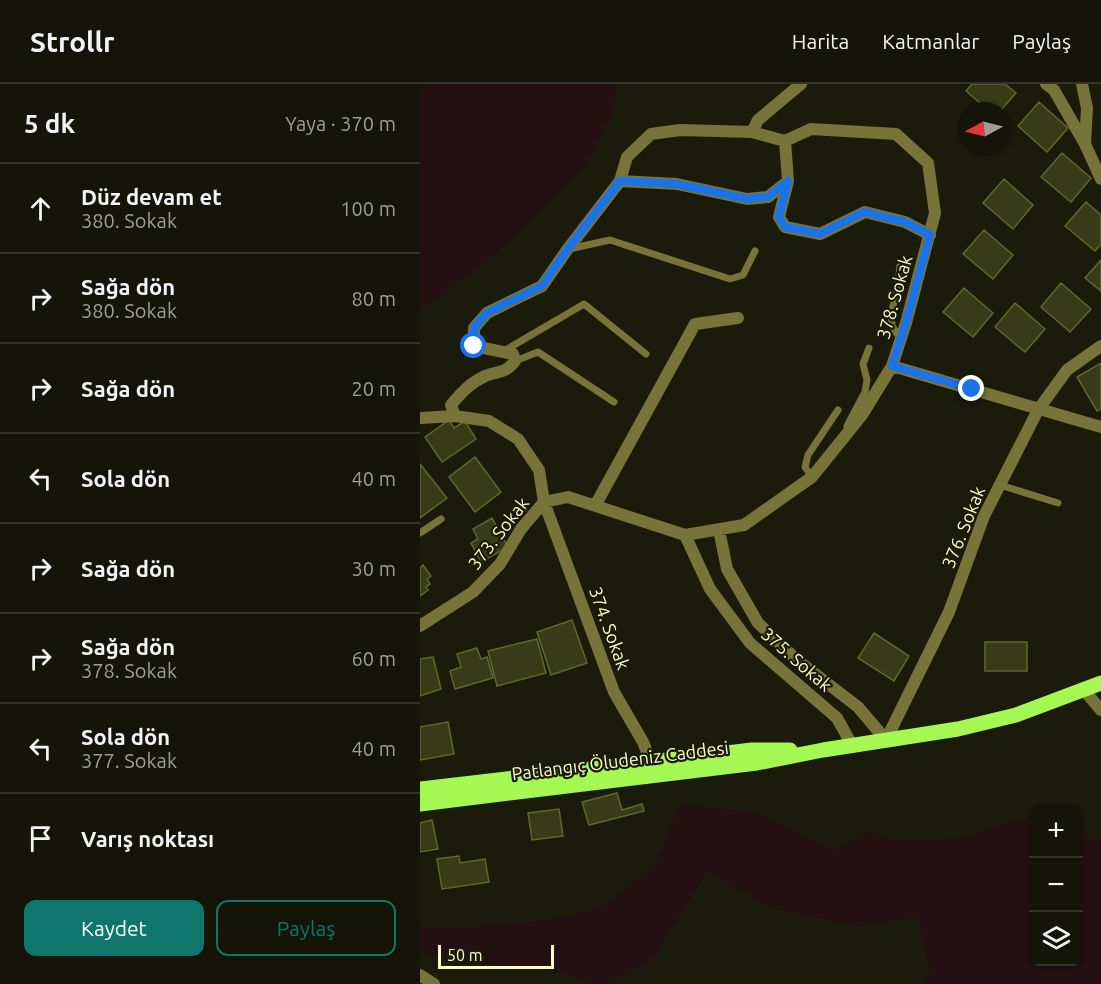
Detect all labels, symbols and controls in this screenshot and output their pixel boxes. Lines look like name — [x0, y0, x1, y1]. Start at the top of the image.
text: Strollr — [30, 26, 115, 57]
text: Harita — [792, 29, 849, 53]
text: Katmanlar — [882, 29, 979, 53]
text: Paylaş — [1012, 29, 1071, 53]
north arrow — [957, 102, 1011, 156]
text: 5 dk — [24, 109, 75, 138]
text: Yaya · 370 m — [285, 112, 396, 135]
text: Düz devam et — [81, 184, 222, 209]
icon: ahead — [24, 192, 57, 225]
text: 100 m — [340, 197, 396, 220]
text: 380. Sokak — [81, 209, 177, 232]
street label: 378. Sokak — [872, 253, 916, 341]
text: Sağa dön — [81, 274, 175, 299]
icon: right — [24, 282, 57, 315]
text: 80 m — [352, 287, 396, 310]
text: 380. Sokak — [81, 299, 177, 322]
route start — [460, 332, 486, 358]
icon: right — [24, 372, 57, 405]
route end — [958, 375, 984, 401]
text: Sağa dön — [81, 376, 175, 401]
text: 20 m — [352, 377, 396, 400]
icon: left — [24, 462, 57, 495]
text: Sola dön — [81, 466, 170, 491]
text: 40 m — [352, 467, 396, 490]
street label: 376. Sokak — [938, 483, 988, 571]
street label: 373. Sokak — [464, 493, 532, 573]
icon: right — [24, 552, 57, 585]
text: Sağa dön — [81, 556, 175, 581]
text: 30 m — [352, 557, 396, 580]
street label: 374. Sokak — [586, 584, 634, 672]
street label: 375. Sokak — [758, 623, 836, 695]
text: Sağa dön — [81, 634, 175, 659]
icon: right — [24, 642, 57, 675]
text: 60 m — [352, 647, 396, 670]
text: 378. Sokak — [81, 659, 177, 682]
text: Sola dön — [81, 724, 170, 749]
icon: left — [24, 732, 57, 765]
text: 40 m — [352, 737, 396, 760]
street label: Patlangıç Öludeniz Caddesi — [510, 737, 730, 783]
text: 377. Sokak — [81, 749, 177, 772]
map controls — [1029, 804, 1083, 966]
button: + — [1029, 804, 1083, 858]
icon: arrive — [24, 822, 57, 855]
text: Varış noktası — [81, 826, 214, 851]
button: − — [1029, 858, 1083, 912]
button: Kaydet — [24, 900, 204, 956]
button: Paylaş — [216, 900, 396, 956]
button: layers — [1029, 912, 1083, 966]
scale bar — [438, 942, 554, 970]
text: 50 m — [447, 946, 483, 964]

